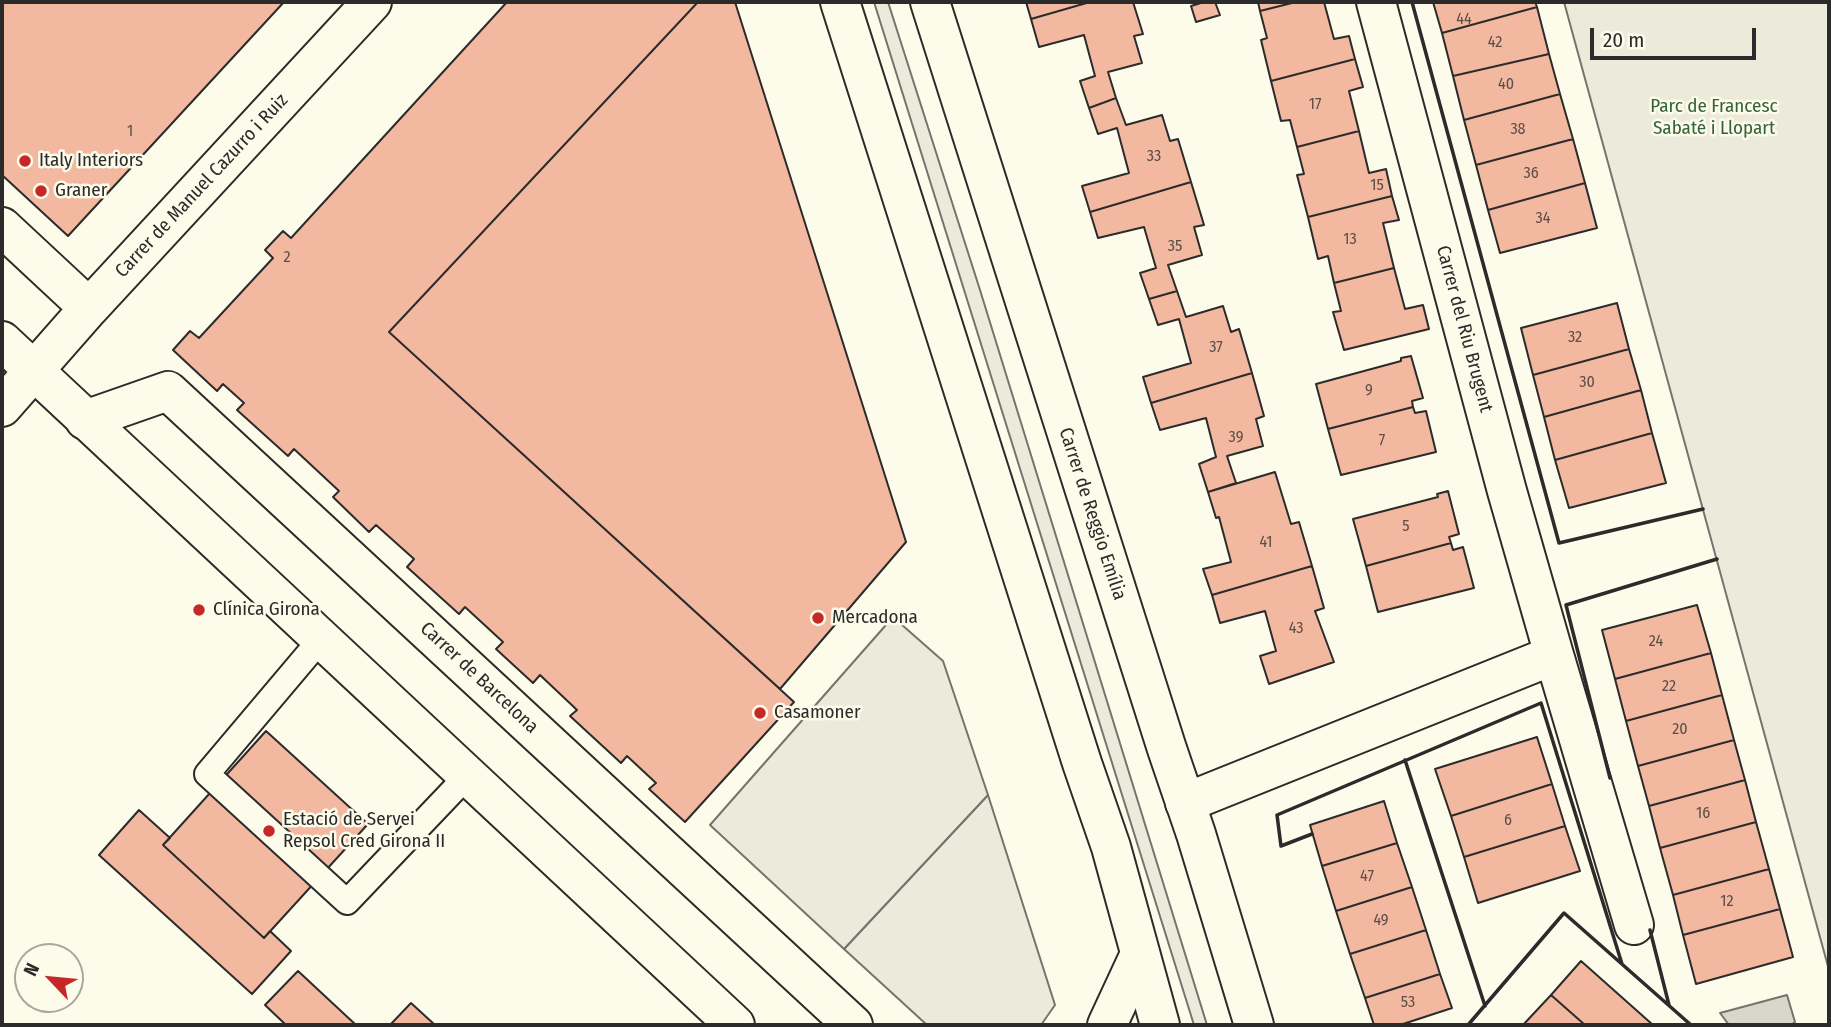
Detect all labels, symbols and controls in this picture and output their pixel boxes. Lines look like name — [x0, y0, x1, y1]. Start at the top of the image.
house number: 44 — [1456, 10, 1472, 30]
scale bar — [1593, 14, 1759, 58]
text: 20 m — [1603, 27, 1644, 53]
house number: 42 — [1488, 33, 1502, 53]
house number: 40 — [1498, 75, 1514, 95]
street label: Carrer de Manuel Cazurro i Ruiz — [111, 89, 293, 283]
house number: 17 — [1309, 95, 1321, 115]
park label: Parc de Francesc Sabaté i Llopart — [1650, 96, 1778, 140]
house number: 38 — [1510, 120, 1526, 140]
house number: 1 — [127, 122, 133, 142]
house number: 33 — [1147, 147, 1161, 167]
place label: Italy Interiors — [39, 150, 143, 172]
marker: Italy Interiors — [17, 153, 33, 169]
house number: 36 — [1523, 164, 1539, 184]
house number: 15 — [1370, 176, 1384, 196]
place label: Graner — [55, 180, 107, 202]
marker: Graner — [33, 183, 49, 199]
house number: 34 — [1536, 209, 1550, 229]
house number: 13 — [1343, 230, 1357, 250]
house number: 35 — [1168, 237, 1182, 257]
street label: Carrer del Riu Brugent — [1431, 243, 1497, 415]
house number: 2 — [283, 248, 291, 268]
house number: 32 — [1568, 328, 1582, 348]
house number: 37 — [1209, 338, 1223, 358]
house number: 30 — [1579, 373, 1595, 393]
house number: 9 — [1365, 381, 1373, 401]
street label: Carrer de Reggio Emília — [1053, 425, 1131, 603]
house number: 39 — [1229, 428, 1243, 448]
house number: 7 — [1379, 431, 1385, 451]
house number: 5 — [1402, 517, 1410, 537]
house number: 41 — [1259, 533, 1273, 553]
place label: Clínica Girona — [213, 599, 320, 621]
marker: Clínica Girona — [191, 602, 207, 618]
place label: Mercadona — [832, 607, 918, 629]
marker: Mercadona — [810, 610, 826, 626]
street label: Carrer de Barcelona — [415, 617, 543, 739]
house number: 43 — [1289, 619, 1303, 639]
house number: 24 — [1649, 632, 1663, 652]
house number: 22 — [1662, 677, 1676, 697]
place label: Casamoner — [774, 702, 861, 724]
marker: Casamoner — [752, 705, 768, 721]
house number: 20 — [1672, 720, 1688, 740]
house number: 16 — [1696, 804, 1710, 824]
place label: Estació de Servei Repsol Cred Girona II — [283, 809, 445, 853]
house number: 6 — [1504, 811, 1512, 831]
marker: Estació de Servei Repsol Cred Girona II — [261, 823, 277, 839]
house number: 47 — [1360, 867, 1374, 887]
house number: 12 — [1720, 892, 1734, 912]
house number: 49 — [1373, 911, 1389, 931]
north arrow — [14, 943, 84, 1013]
text: N — [19, 959, 44, 980]
house number: 53 — [1401, 993, 1415, 1013]

